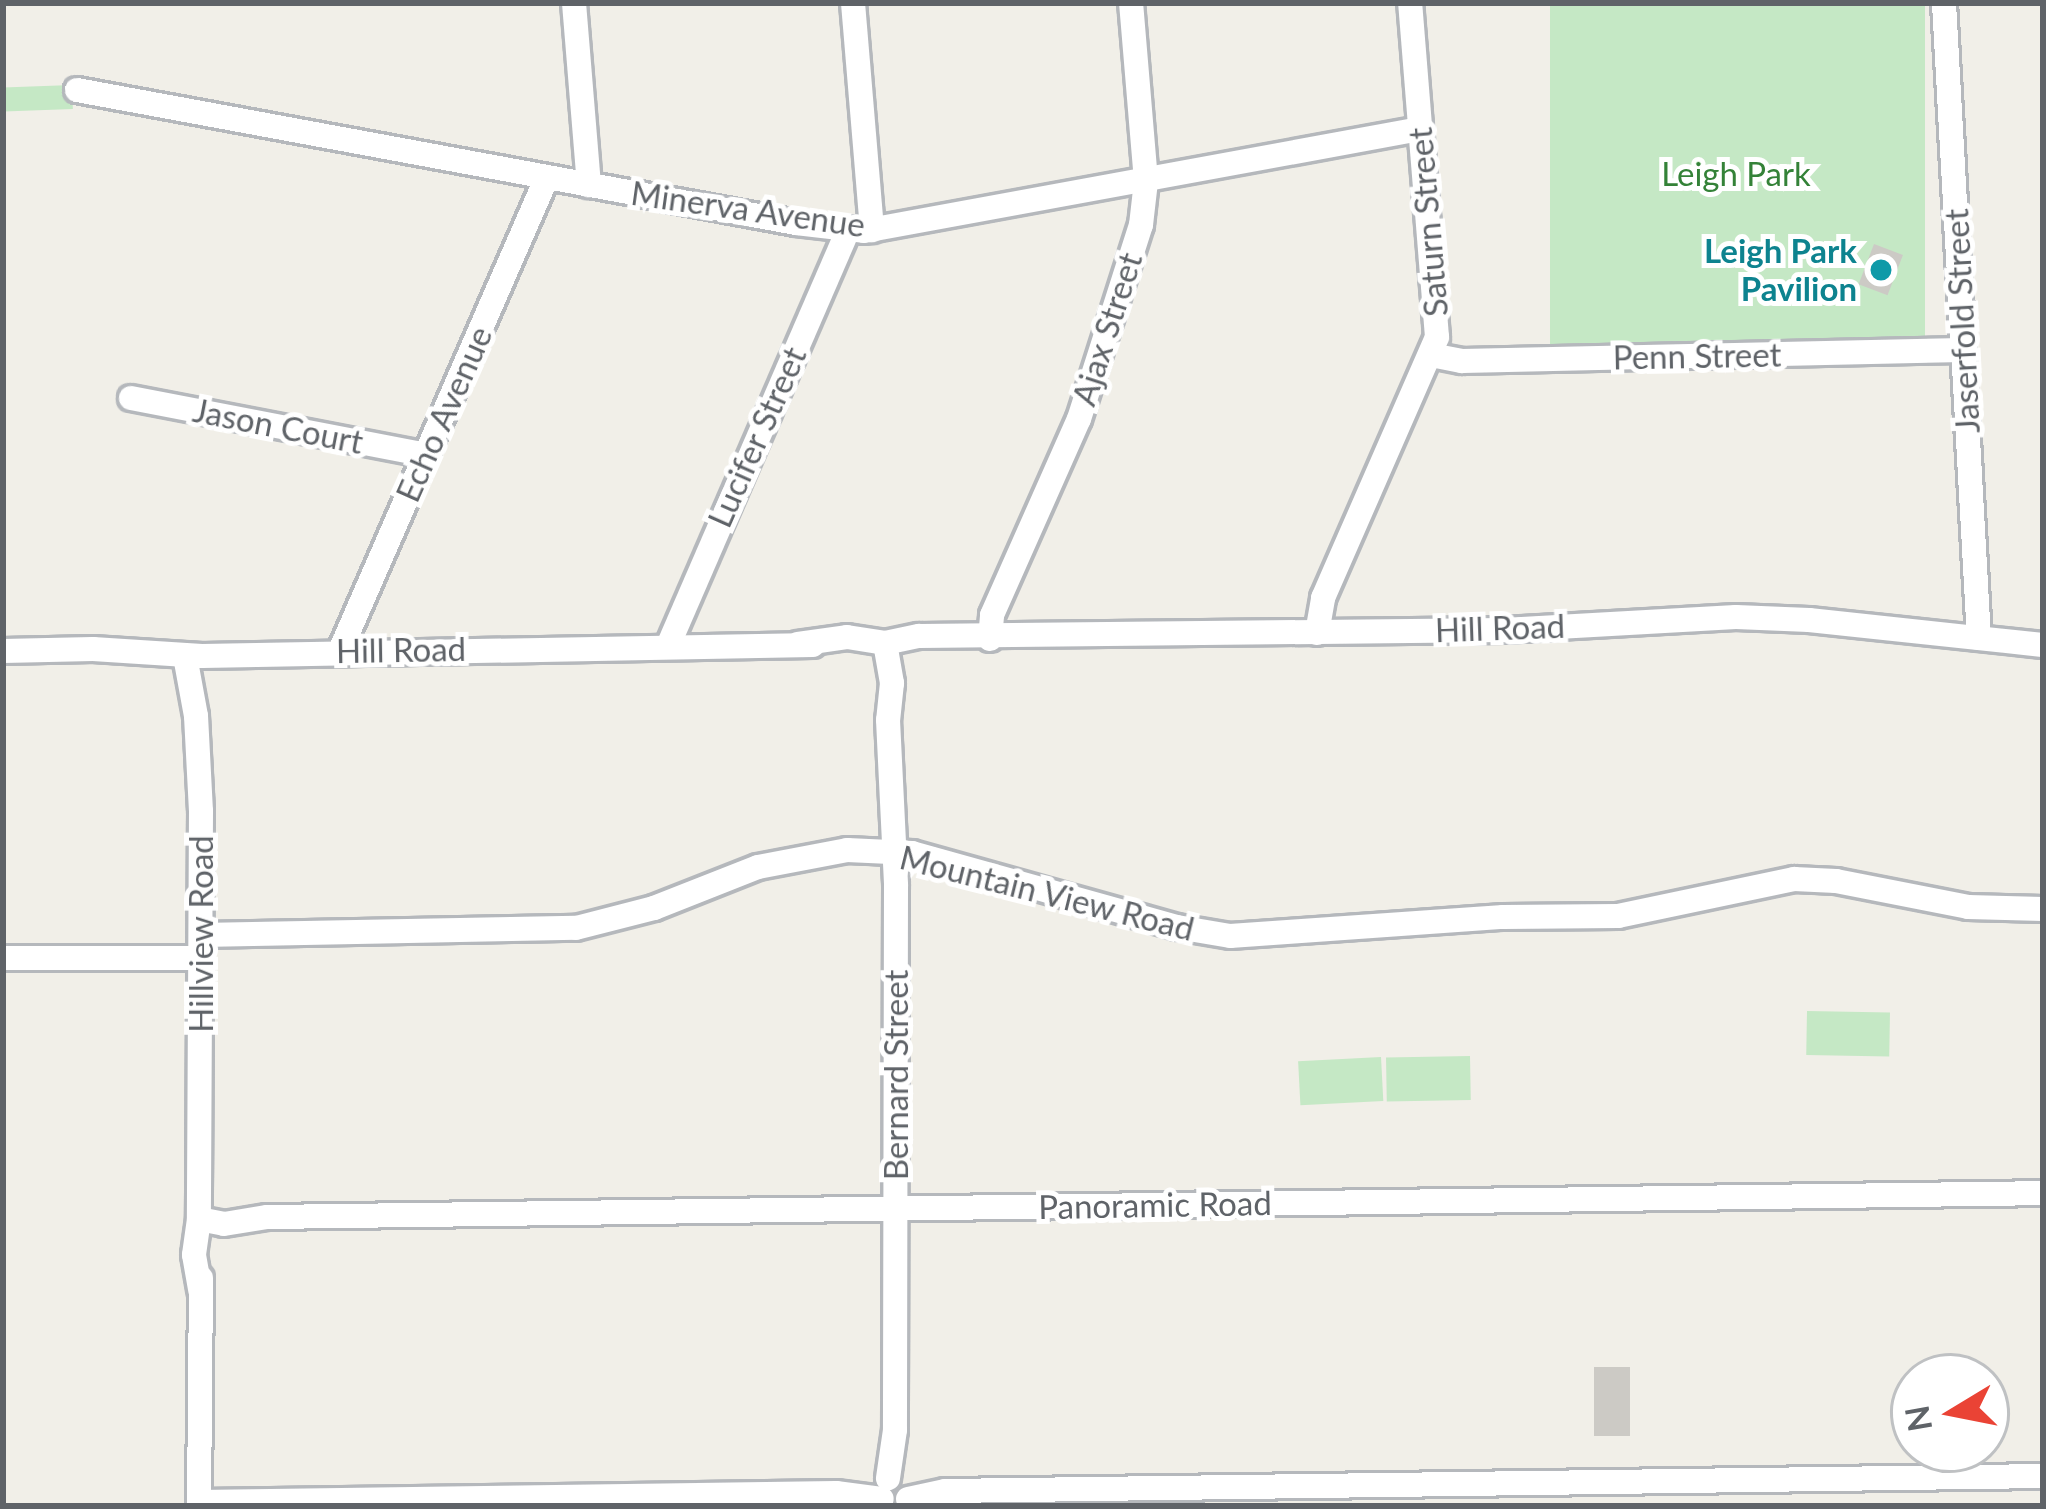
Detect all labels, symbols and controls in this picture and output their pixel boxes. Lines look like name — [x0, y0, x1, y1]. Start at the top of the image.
street label: Saturn Street — [1400, 126, 1456, 318]
park label: Leigh Park — [1661, 154, 1811, 194]
street label: Minerva Avenue — [628, 173, 868, 245]
street label: Jaserfold Street — [1936, 208, 1988, 434]
place label: Leigh Park Pavilion — [1704, 231, 1857, 309]
street label: Ajax Street — [1064, 248, 1150, 410]
marker: Leigh Park Pavilion — [1868, 257, 1894, 283]
street label: Echo Avenue — [388, 320, 500, 508]
street label: Penn Street — [1612, 335, 1782, 377]
street label: Lucifer Street — [699, 340, 815, 534]
street label: Jason Court — [190, 390, 366, 462]
street label: Hill Road — [1434, 606, 1566, 650]
street label: Hill Road — [336, 629, 466, 671]
street label: Hillview Road — [181, 835, 221, 1033]
street label: Mountain View Road — [895, 837, 1199, 949]
street label: Bernard Street — [876, 970, 916, 1180]
street label: Panoramic Road — [1038, 1183, 1272, 1227]
north arrow — [1890, 1353, 2010, 1473]
text: N — [1896, 1403, 1939, 1435]

